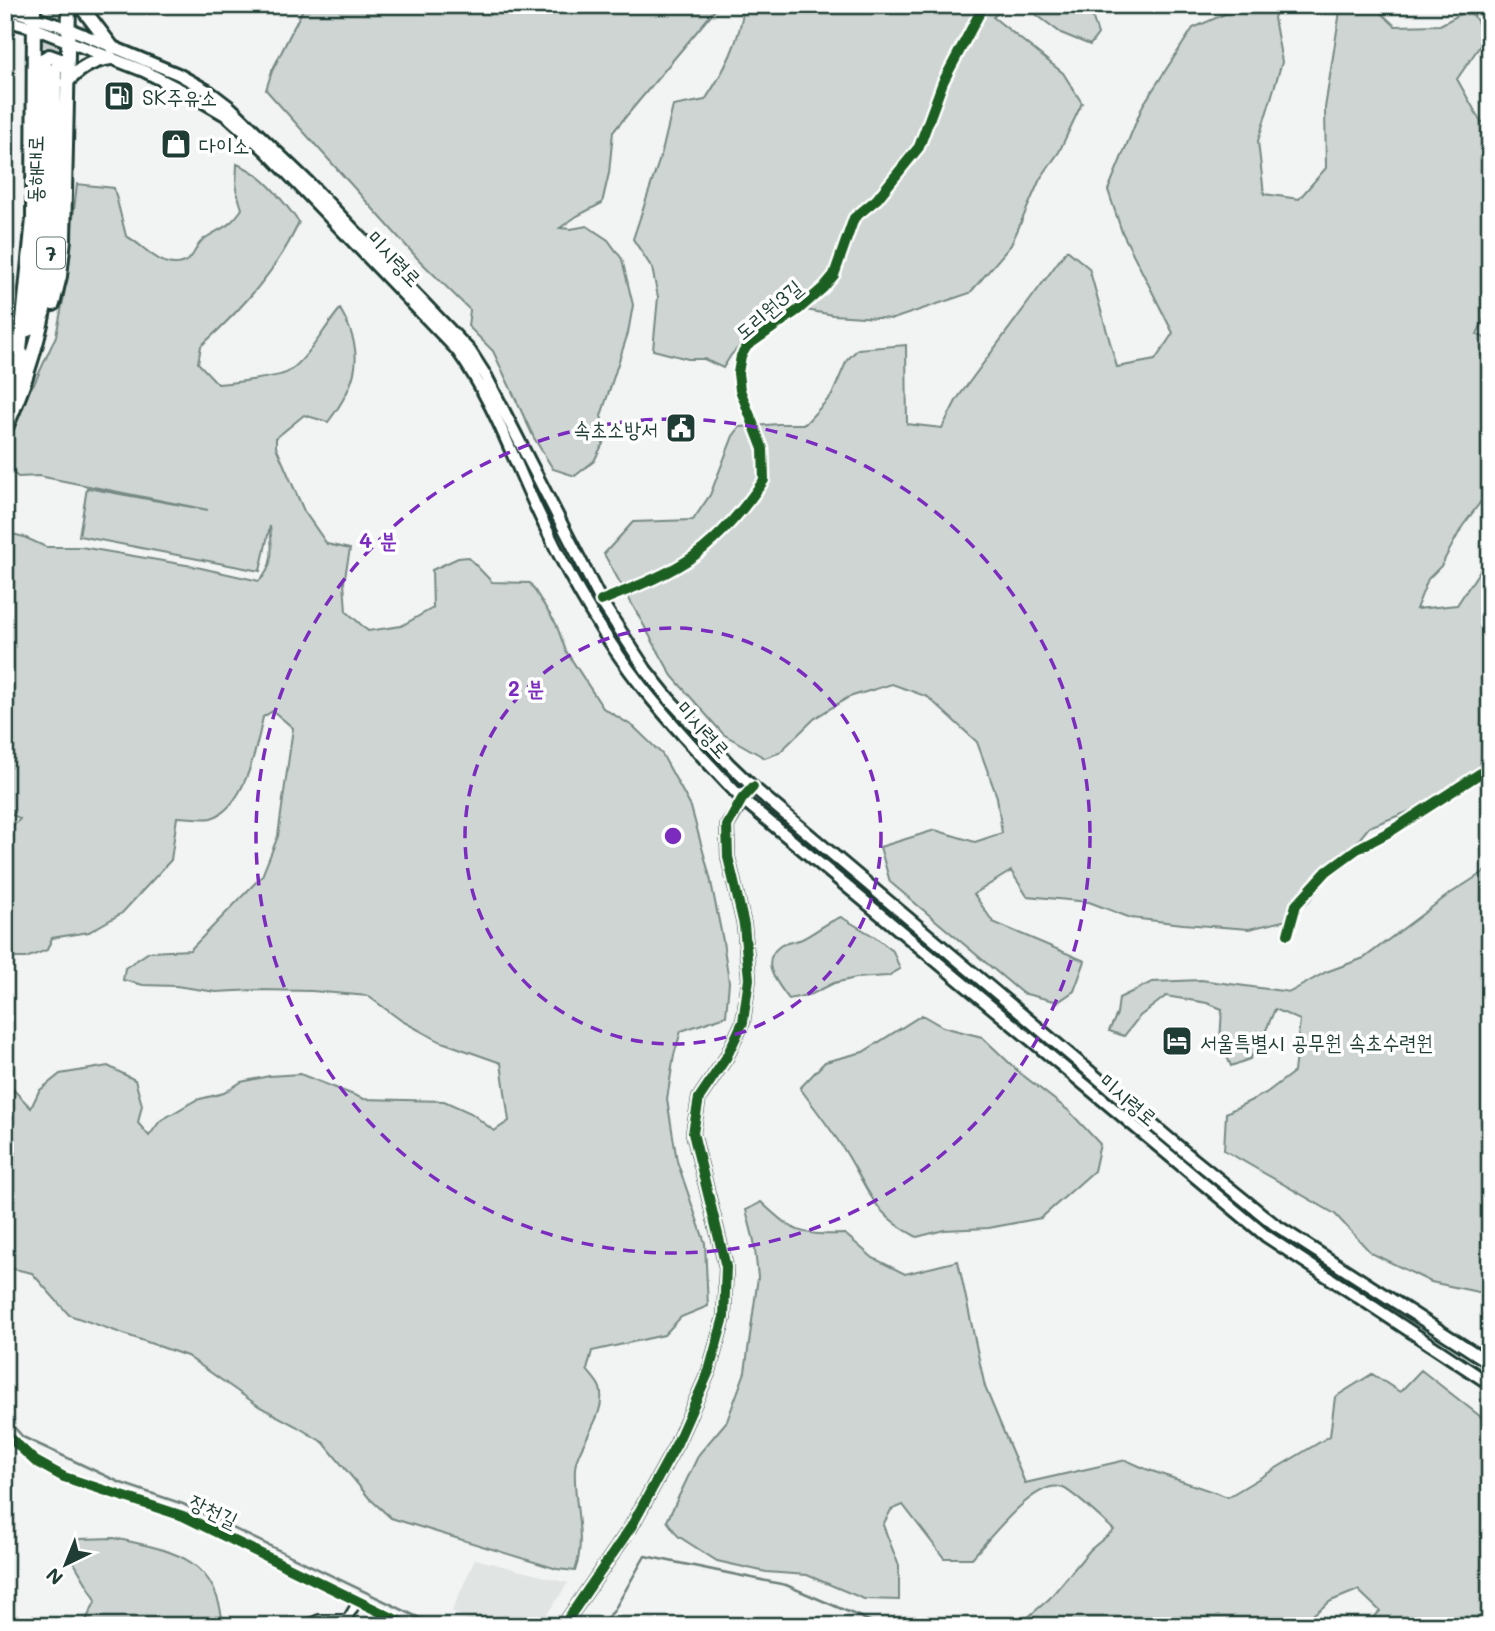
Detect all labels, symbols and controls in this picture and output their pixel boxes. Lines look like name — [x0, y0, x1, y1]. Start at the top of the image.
fuel station icon: SK주유소 — [102, 79, 136, 113]
place label: SK주유소 — [142, 83, 217, 110]
shop icon: 다이소 — [159, 127, 193, 161]
place label: 다이소 — [199, 131, 250, 158]
street label: 동해대로 — [20, 135, 48, 203]
street label: 미시령로 — [362, 224, 428, 292]
road number: 7 — [37, 238, 65, 268]
street label: 도리원3길 — [729, 273, 807, 345]
public building icon: 속초소방서 — [664, 411, 698, 445]
place label: 속초소방서 — [574, 415, 658, 442]
text: 4 분 — [359, 526, 397, 553]
text: 2 분 — [508, 674, 544, 701]
street label: 미시령로 — [671, 695, 737, 763]
centre of rings — [661, 824, 685, 848]
hotel icon: 서울특별시 공무원 속초수련원 — [1160, 1024, 1194, 1058]
place label: 서울특별시 공무원 속초수련원 — [1200, 1028, 1433, 1055]
street label: 미시령로 — [1094, 1067, 1164, 1131]
street label: 장천길 — [185, 1487, 243, 1533]
north arrow — [32, 1530, 102, 1600]
text: N — [40, 1563, 68, 1591]

